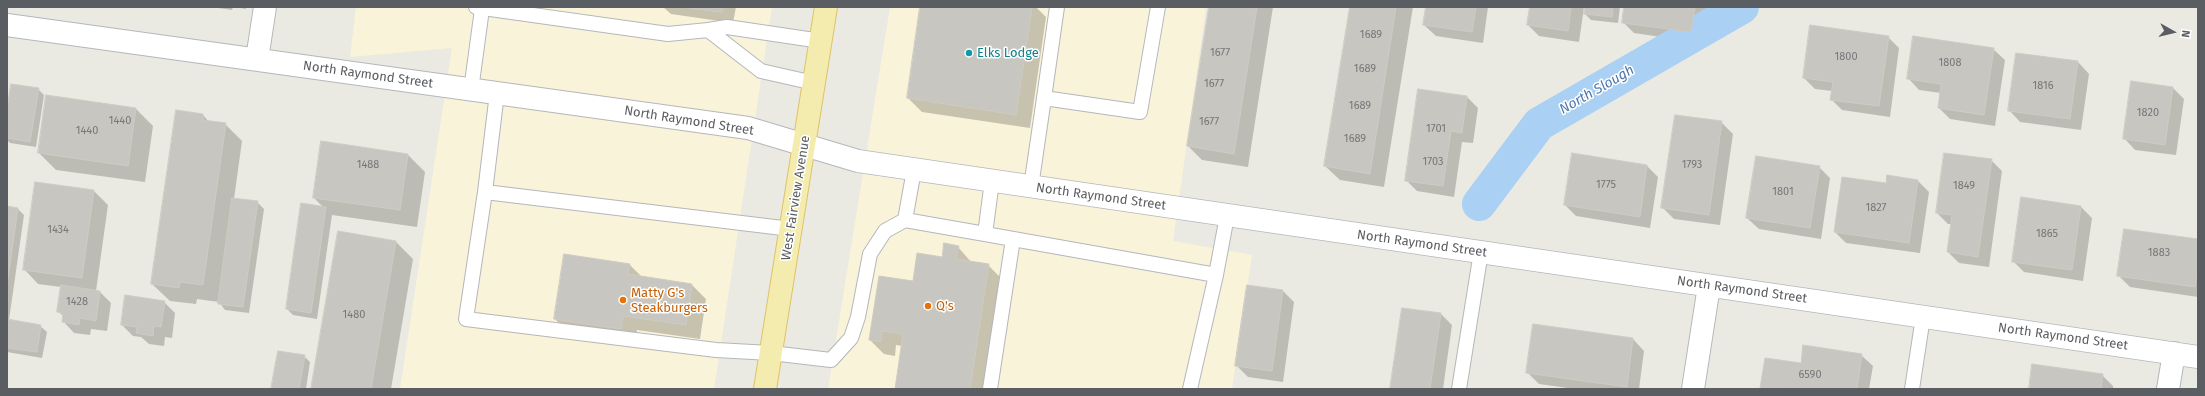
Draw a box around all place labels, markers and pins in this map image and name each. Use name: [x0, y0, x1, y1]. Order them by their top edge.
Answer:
place label: Elks Lodge: [977, 45, 1039, 61]
marker: Elks Lodge: [964, 48, 974, 58]
place label: Matty G's Steakburgers: [631, 285, 708, 316]
marker: Matty G's Steakburgers: [618, 295, 628, 305]
place label: Q's: [936, 298, 954, 314]
marker: Q's: [923, 301, 933, 311]

